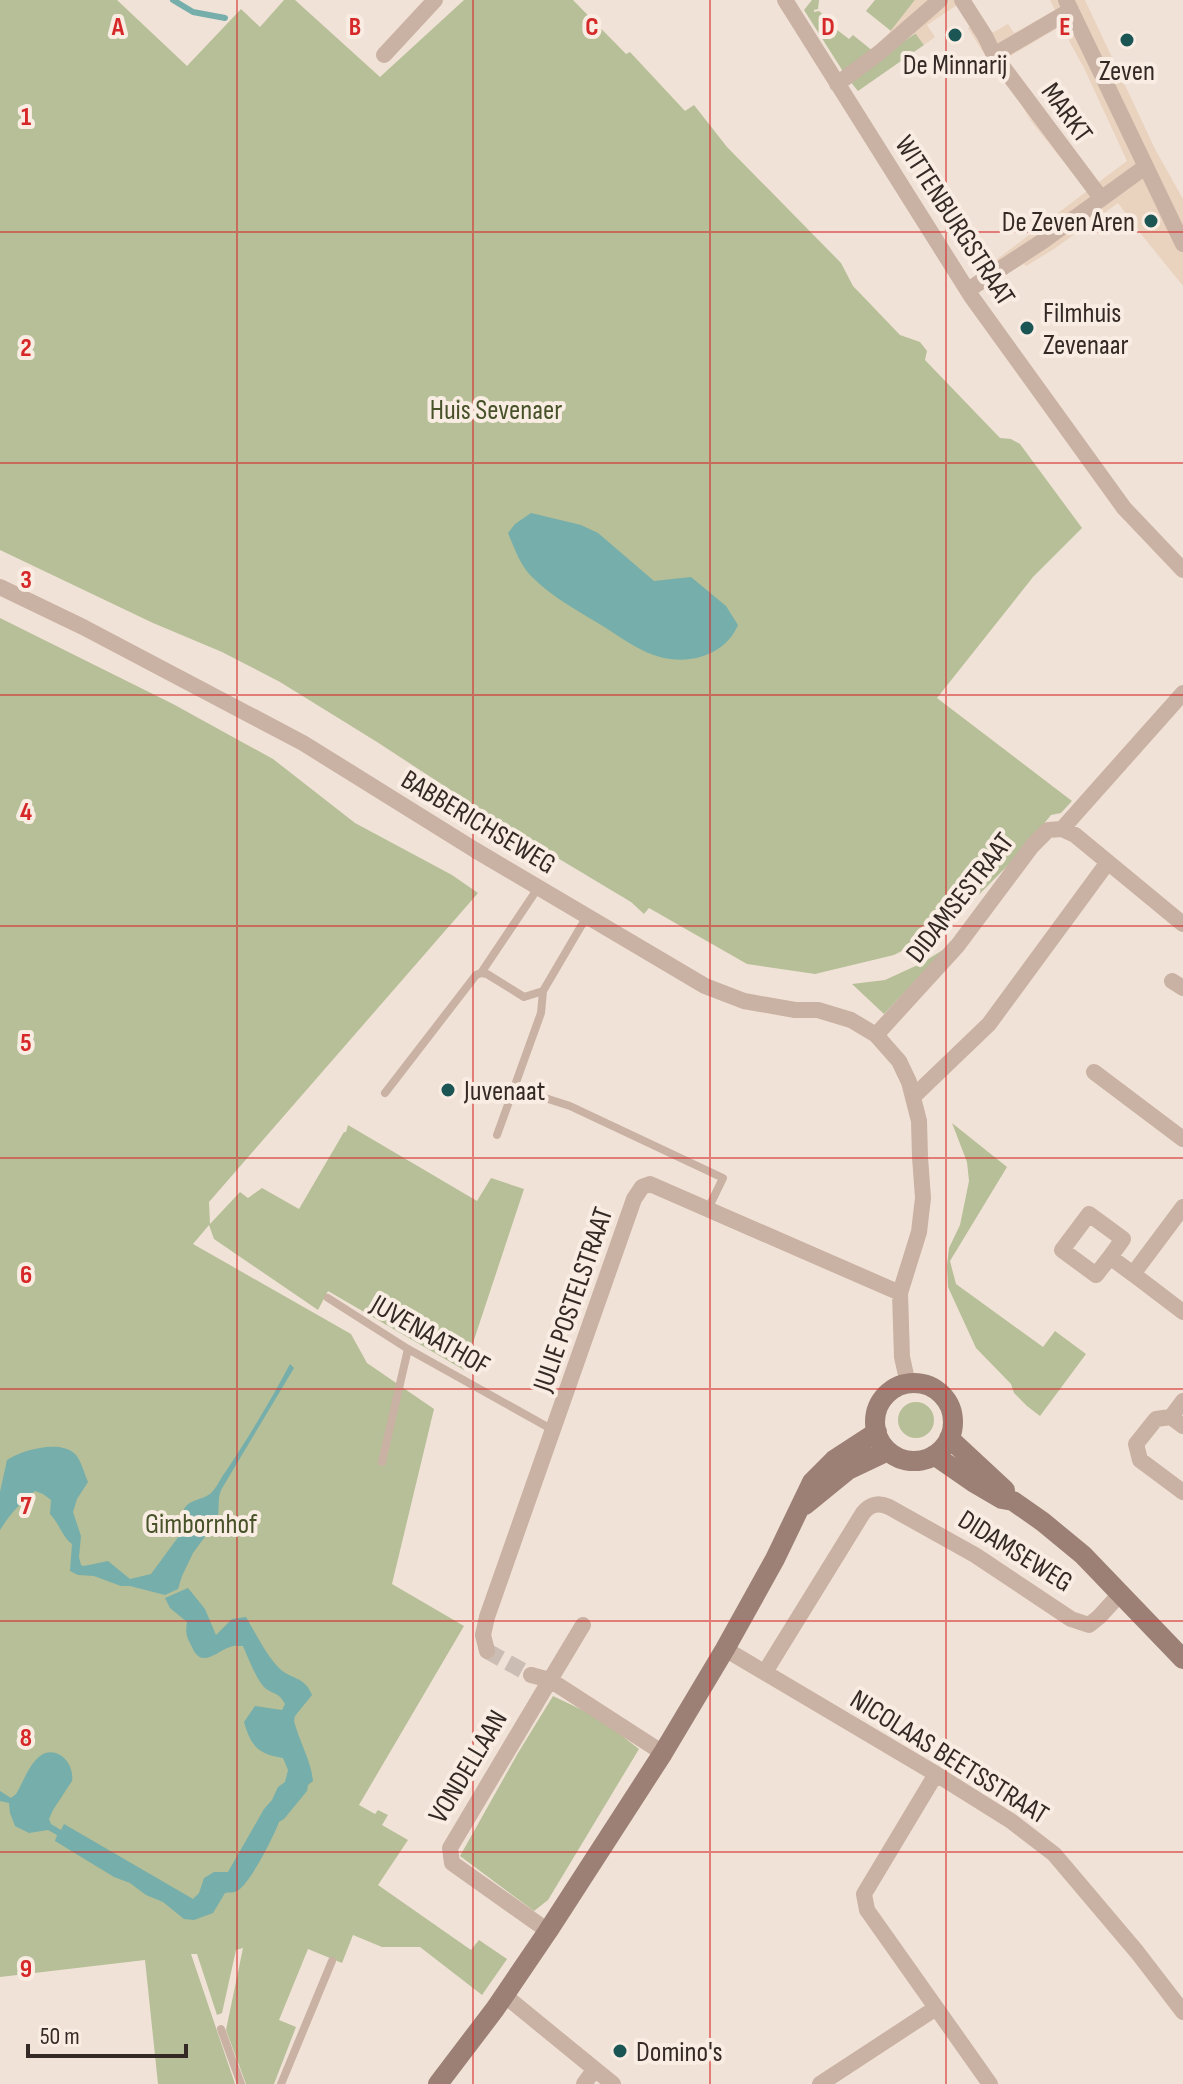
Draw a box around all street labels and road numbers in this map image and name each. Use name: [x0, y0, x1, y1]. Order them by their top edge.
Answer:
street label: MARKT: [1034, 77, 1099, 149]
street label: WITTENBURGSTRAAT: [888, 130, 1022, 312]
street label: BABBERICHSEWEG: [395, 763, 561, 881]
street label: DIDAMSESTRAAT: [899, 827, 1021, 969]
street label: JULIE POSTELSTRAAT: [526, 1203, 620, 1397]
street label: JUVENAATHOF: [364, 1288, 496, 1383]
street label: DIDAMSEWEG: [952, 1503, 1078, 1599]
street label: NICOLAAS BEETSSTRAAT: [844, 1683, 1054, 1832]
street label: VONDELLAAN: [422, 1705, 515, 1829]

